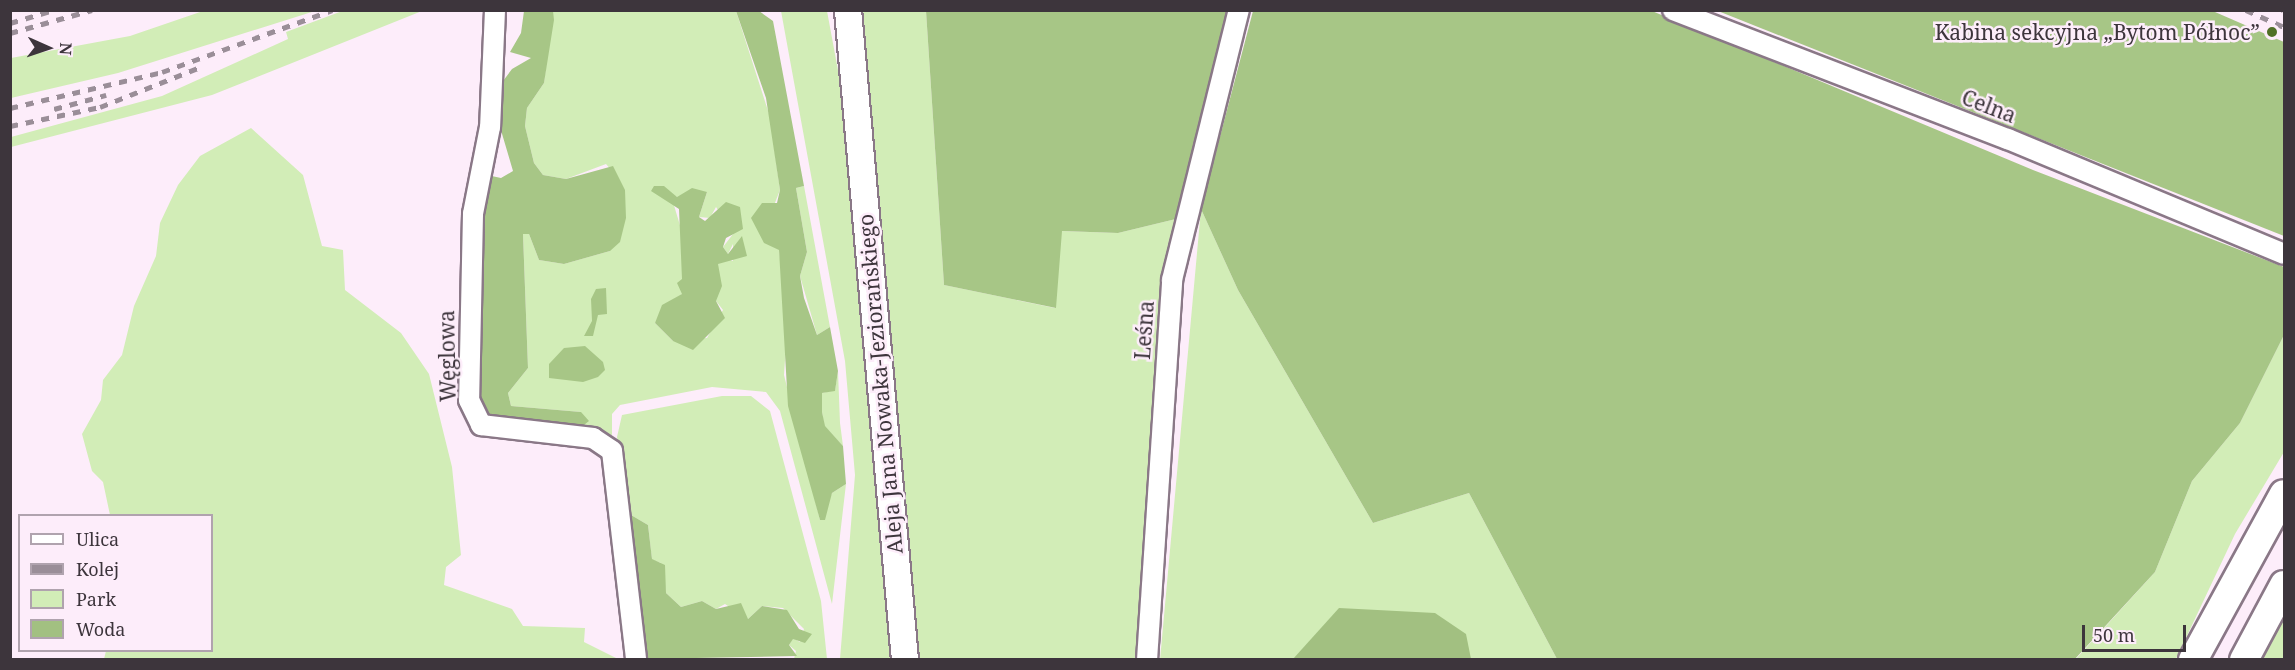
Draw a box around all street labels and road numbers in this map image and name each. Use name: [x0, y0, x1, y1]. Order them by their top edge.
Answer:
street label: Celna: [1958, 84, 2020, 128]
street label: Aleja Jana Nowaka-Jeziorańskiego: [853, 213, 907, 555]
street label: Leśna: [1129, 300, 1159, 360]
street label: Węglowa: [434, 310, 460, 402]

